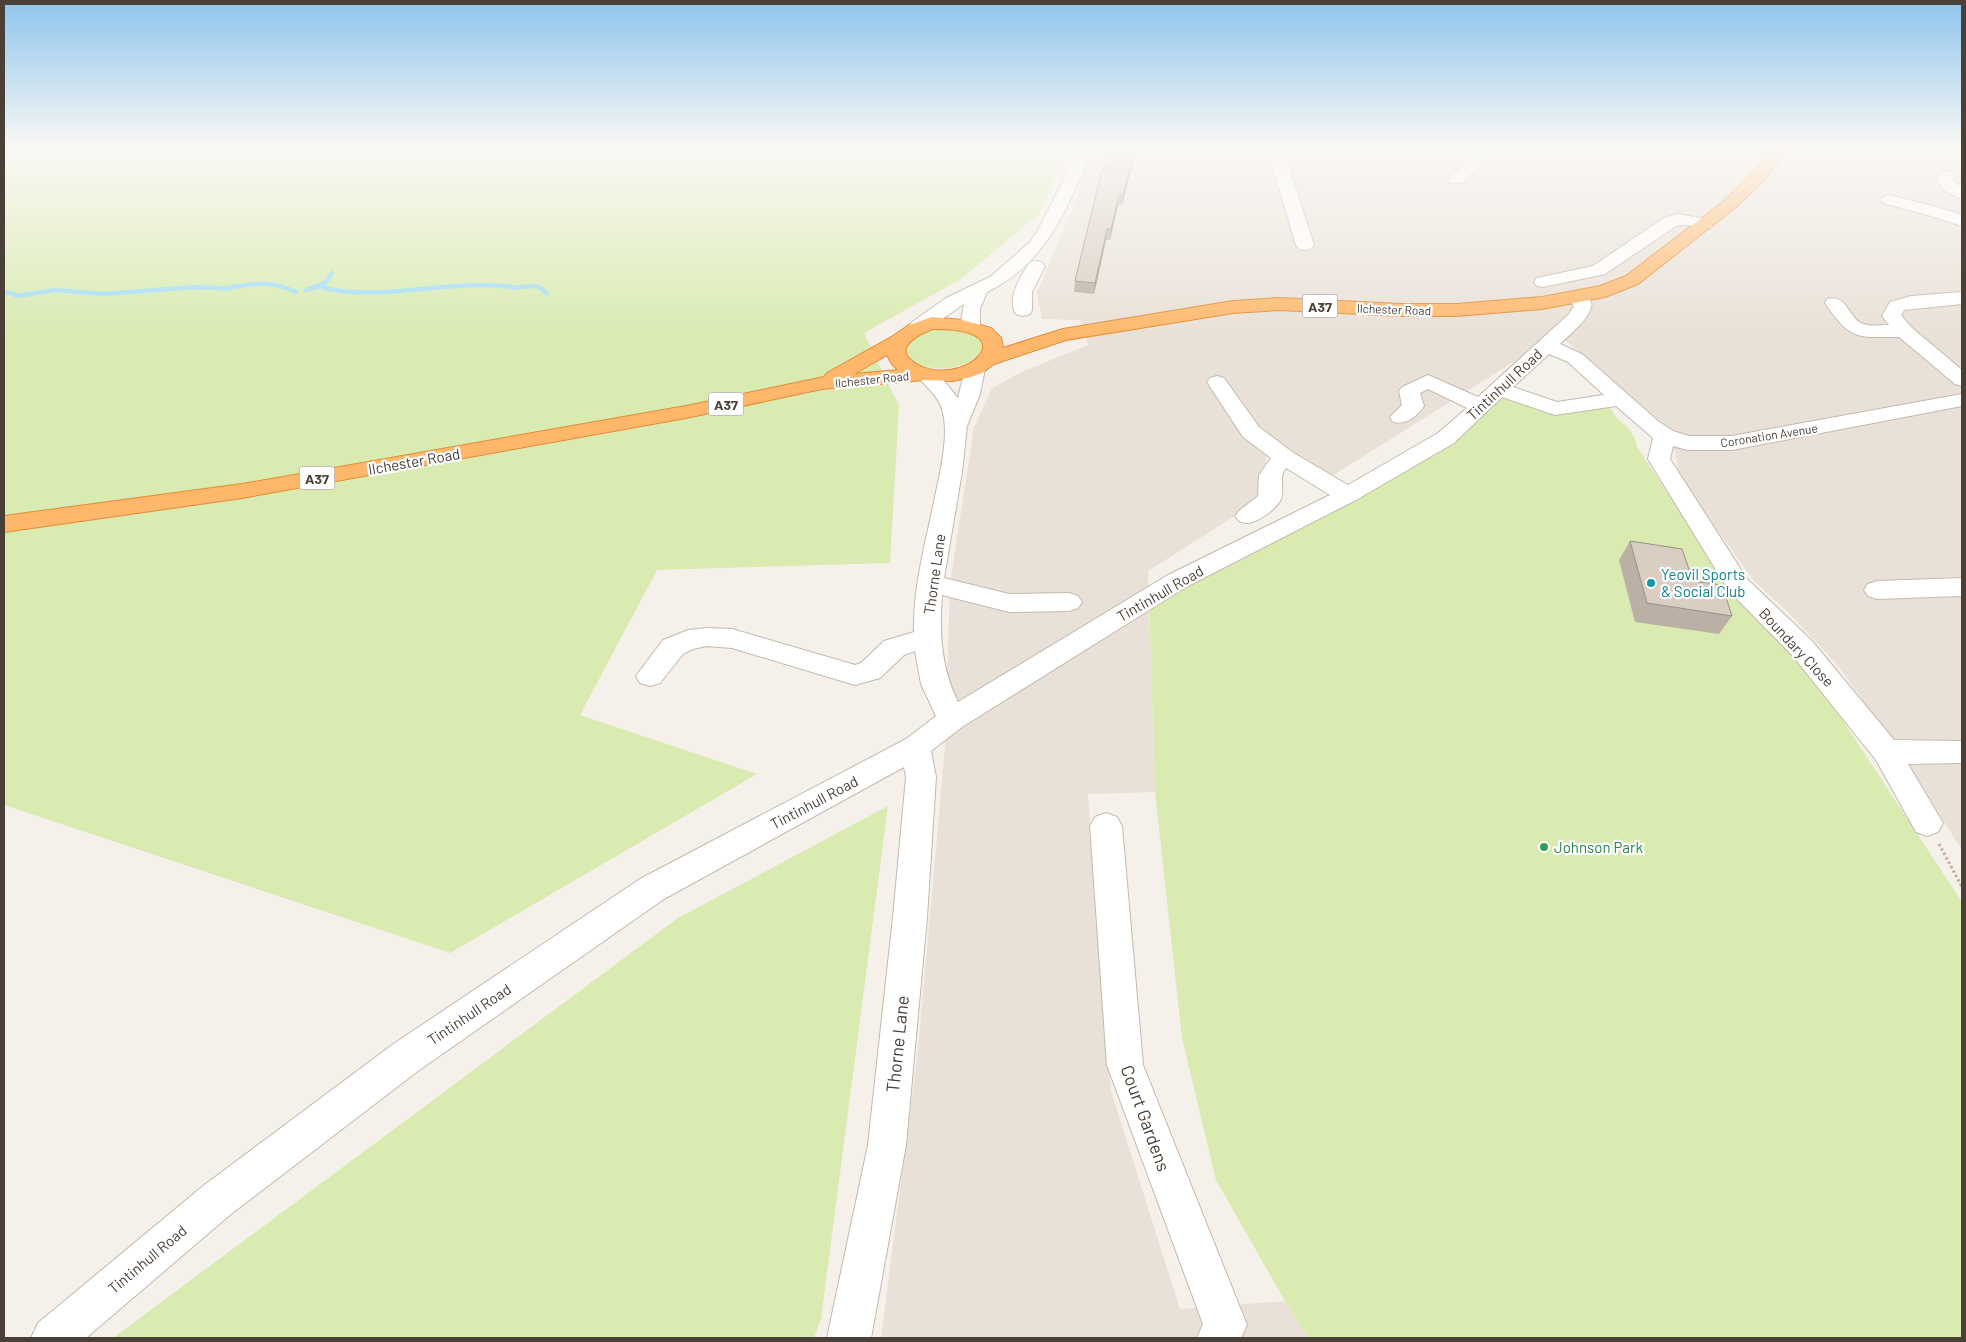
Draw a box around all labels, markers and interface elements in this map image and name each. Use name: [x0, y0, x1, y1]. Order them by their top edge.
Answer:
road number: A37: [1302, 294, 1338, 318]
street label: Ilchester Road: [1357, 301, 1431, 317]
street label: Tintinhull Road: [1462, 344, 1546, 424]
street label: Ilchester Road: [834, 368, 910, 390]
road number: A37: [708, 392, 744, 416]
street label: Coronation Avenue: [1719, 420, 1819, 450]
street label: Ilchester Road: [367, 444, 461, 478]
road number: A37: [300, 466, 334, 489]
street label: Thorne Lane: [919, 532, 949, 616]
street label: Tintinhull Road: [1114, 561, 1206, 625]
place label: Yeovil Sports & Social Club: [1661, 565, 1745, 600]
marker: Yeovil Sports & Social Club: [1645, 577, 1657, 589]
street label: Boundary Close: [1756, 604, 1838, 690]
street label: Tintinhull Road: [767, 771, 861, 833]
place label: Johnson Park: [1554, 838, 1643, 856]
marker: Johnson Park: [1538, 841, 1550, 853]
street label: Tintinhull Road: [424, 979, 514, 1049]
street label: Thorne Lane: [881, 994, 913, 1094]
street label: Court Gardens: [1117, 1062, 1175, 1174]
street label: Tintinhull Road: [104, 1221, 190, 1297]

